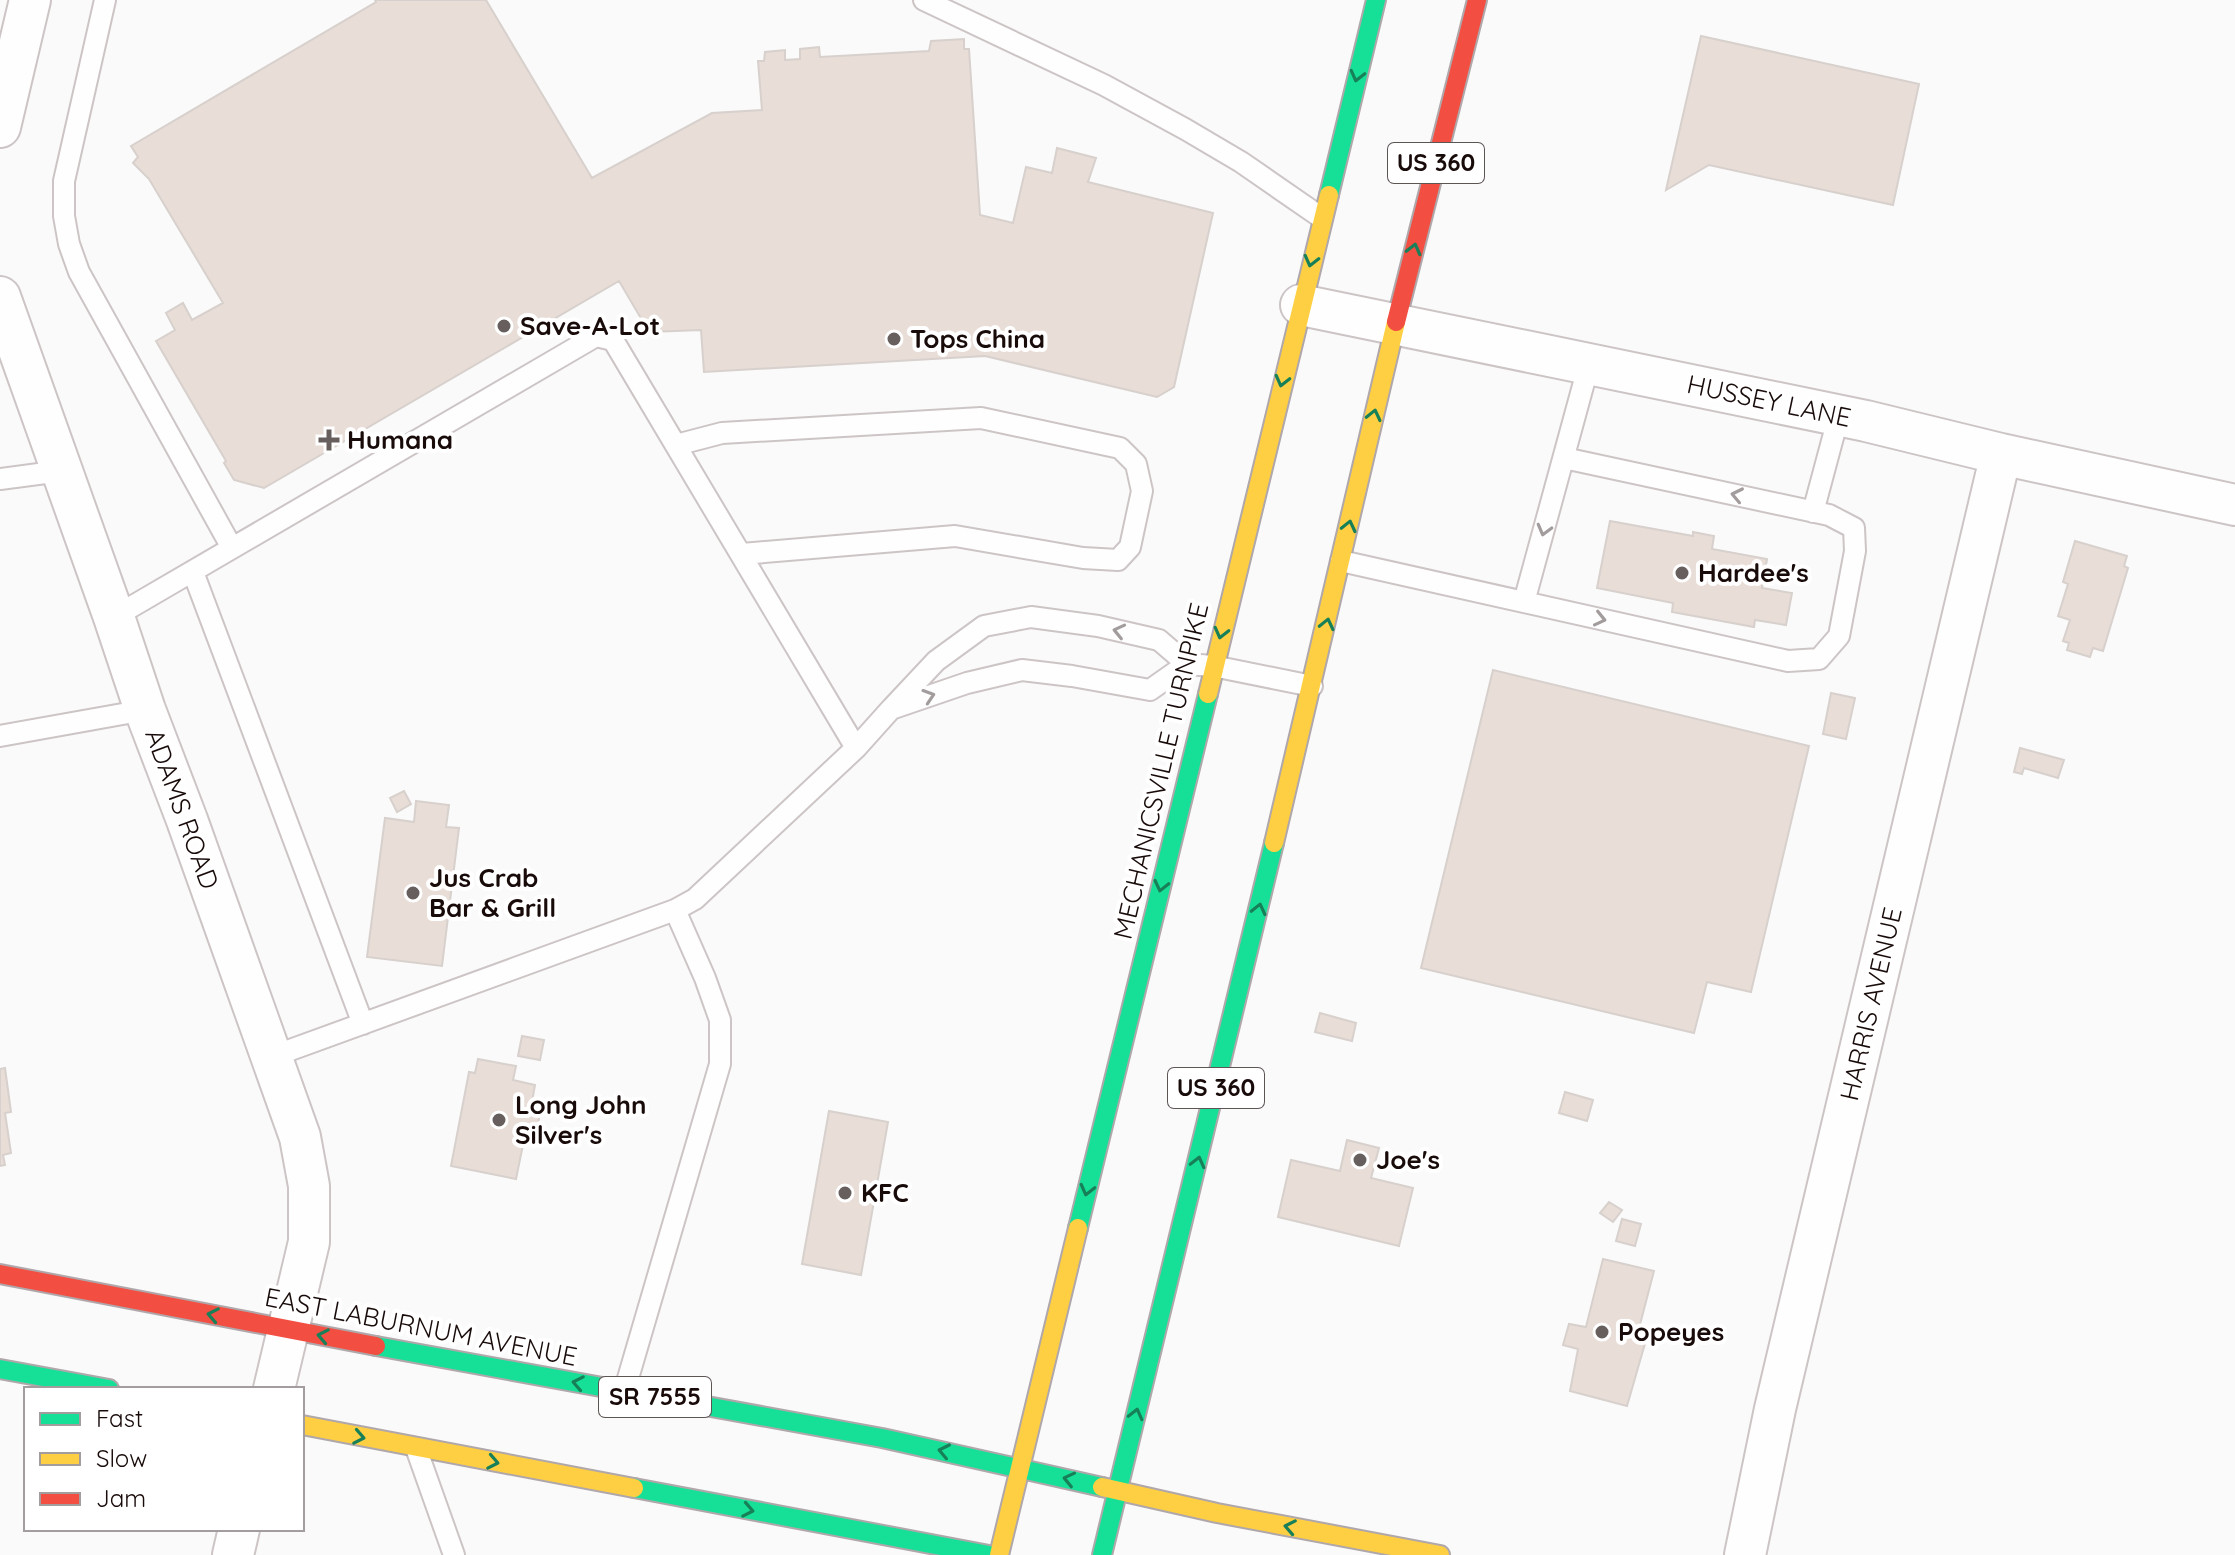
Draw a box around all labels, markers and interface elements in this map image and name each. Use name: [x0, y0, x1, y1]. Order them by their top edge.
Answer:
one-way arrow: [1349, 68, 1366, 82]
road number: US 360: [1388, 143, 1484, 183]
one-way arrow: [1405, 243, 1422, 257]
one-way arrow: [1304, 254, 1321, 268]
place label: Save-A-Lot: [520, 309, 660, 342]
marker: Save-A-Lot: [495, 317, 513, 335]
place label: Tops China: [910, 322, 1045, 355]
marker: Tops China: [885, 330, 903, 348]
street label: HUSSEY LANE: [1684, 367, 1854, 434]
one-way arrow: [1275, 373, 1292, 387]
one-way arrow: [1365, 409, 1382, 423]
place label: Humana: [347, 423, 453, 456]
marker: Humana: [318, 429, 340, 451]
one-way arrow: [1731, 487, 1744, 504]
one-way arrow: [1340, 520, 1357, 533]
one-way arrow: [1537, 523, 1553, 537]
place label: Hardee's: [1698, 556, 1809, 589]
marker: Hardee's: [1673, 564, 1691, 582]
street label: MECHANICSVILLE TURNPIKE: [1106, 600, 1215, 942]
one-way arrow: [1593, 610, 1607, 627]
one-way arrow: [1317, 617, 1334, 631]
one-way arrow: [1113, 623, 1126, 640]
one-way arrow: [1213, 626, 1230, 640]
one-way arrow: [921, 690, 935, 706]
street label: ADAMS ROAD: [138, 724, 227, 893]
place label: Jus Crab Bar & Grill: [429, 861, 556, 924]
one-way arrow: [1153, 879, 1170, 893]
marker: Jus Crab Bar & Grill: [404, 884, 422, 902]
one-way arrow: [1249, 902, 1266, 916]
street label: HARRIS AVENUE: [1832, 904, 1909, 1104]
road number: US 360: [1168, 1068, 1264, 1108]
place label: Long John Silver's: [515, 1088, 647, 1151]
marker: Long John Silver's: [490, 1111, 508, 1129]
place label: Joe's: [1376, 1143, 1440, 1176]
marker: Joe's: [1351, 1151, 1369, 1169]
one-way arrow: [1189, 1155, 1206, 1169]
place label: KFC: [861, 1176, 909, 1209]
one-way arrow: [1079, 1182, 1096, 1196]
marker: KFC: [836, 1184, 854, 1202]
street label: EAST LABURNUM AVENUE: [262, 1280, 580, 1373]
one-way arrow: [206, 1307, 220, 1324]
place label: Popeyes: [1618, 1315, 1724, 1348]
marker: Popeyes: [1593, 1323, 1611, 1341]
one-way arrow: [316, 1328, 330, 1345]
one-way arrow: [572, 1376, 585, 1393]
road number: SR 7555: [599, 1377, 711, 1417]
legend: [24, 1387, 304, 1531]
text: Fast: [96, 1403, 143, 1433]
one-way arrow: [1127, 1408, 1144, 1422]
one-way arrow: [352, 1427, 366, 1444]
text: Slow: [96, 1443, 147, 1473]
one-way arrow: [937, 1444, 951, 1461]
one-way arrow: [486, 1453, 499, 1470]
one-way arrow: [1063, 1471, 1076, 1488]
text: Jam: [96, 1483, 146, 1513]
one-way arrow: [741, 1500, 755, 1517]
one-way arrow: [1284, 1519, 1297, 1536]

